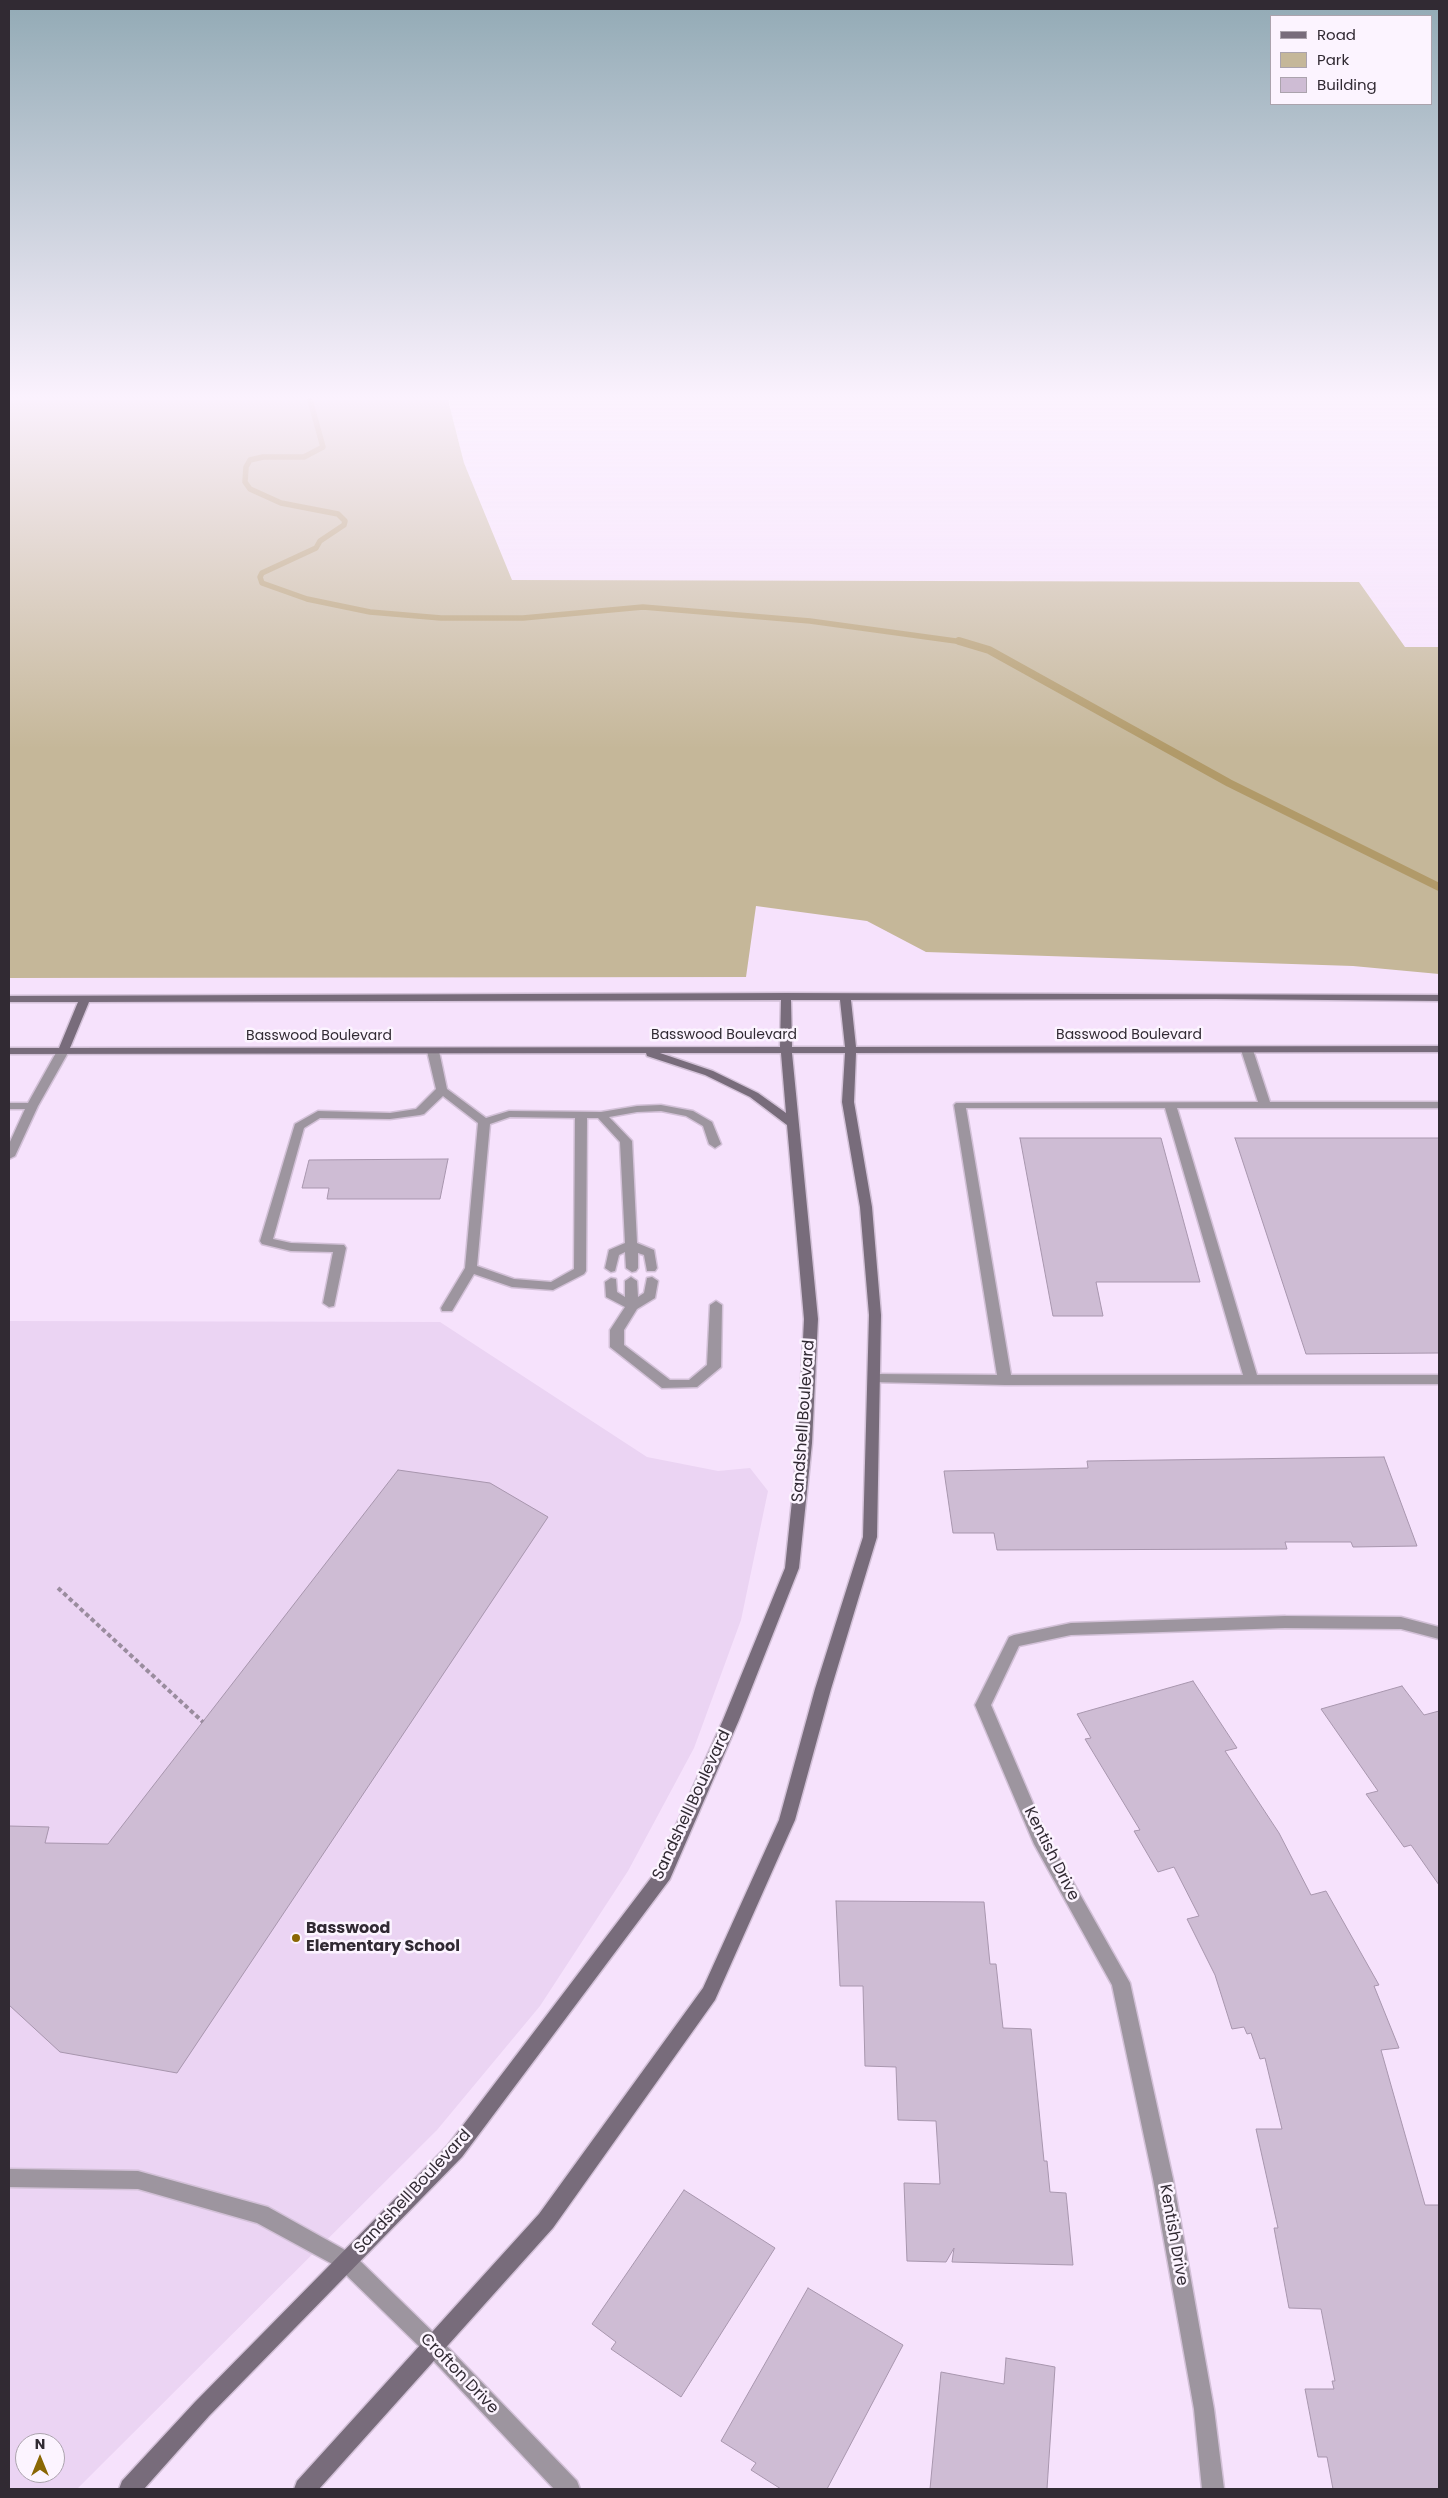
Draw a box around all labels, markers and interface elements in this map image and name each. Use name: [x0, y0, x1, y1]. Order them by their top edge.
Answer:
legend: [1270, 15, 1433, 105]
text: Road: [1317, 24, 1356, 45]
text: Park: [1317, 49, 1349, 70]
text: Building: [1317, 74, 1377, 95]
street label: Basswood Boulevard: [651, 1027, 797, 1043]
street label: Basswood Boulevard: [1056, 1027, 1202, 1043]
street label: Basswood Boulevard: [246, 1028, 392, 1044]
street label: Sandshell Boulevard: [789, 1339, 819, 1503]
street label: Sandshell Boulevard: [649, 1727, 735, 1883]
street label: Kentish Drive: [1019, 1804, 1083, 1904]
place label: Basswood Elementary School: [306, 1919, 460, 1957]
marker: Basswood Elementary School: [290, 1932, 302, 1944]
street label: Sandshell Boulevard: [351, 2126, 475, 2258]
street label: Kentish Drive: [1155, 2183, 1191, 2287]
street label: Crofton Drive: [416, 2330, 502, 2418]
north arrow: [15, 2433, 65, 2483]
text: N: [35, 2434, 45, 2454]

